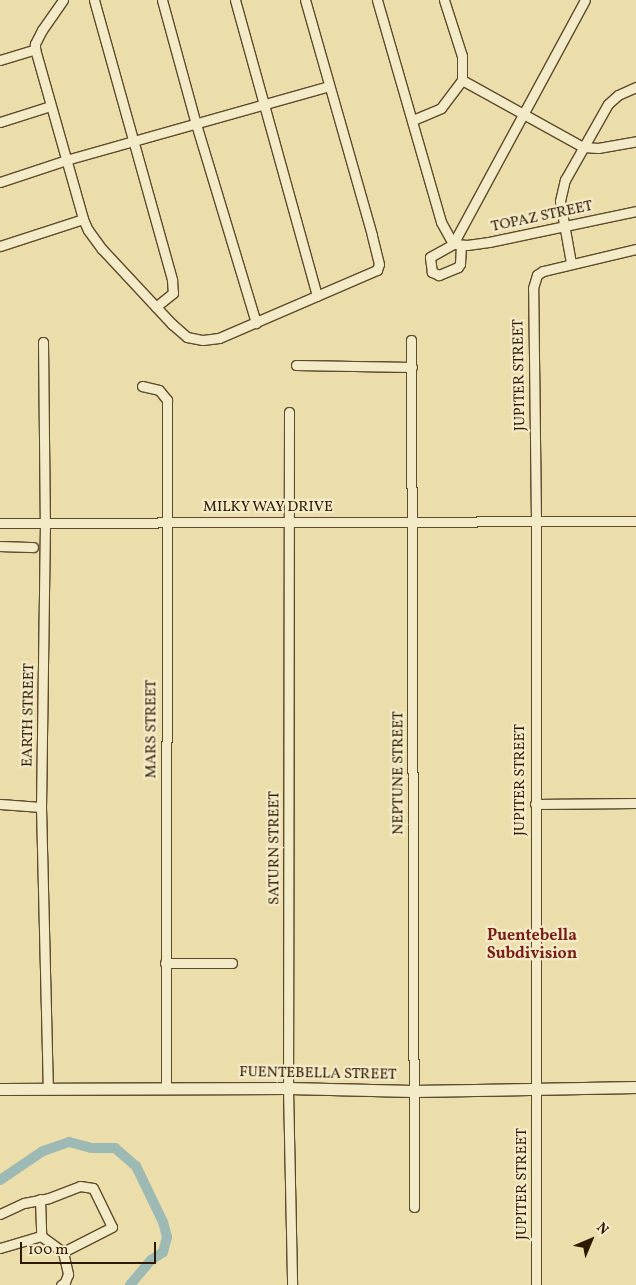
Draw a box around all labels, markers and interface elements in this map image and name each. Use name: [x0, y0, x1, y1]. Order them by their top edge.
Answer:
street label: TOPAZ STREET: [490, 197, 594, 237]
street label: JUPITER STREET: [510, 319, 530, 431]
street label: MILKY WAY DRIVE: [202, 499, 334, 517]
street label: EARTH STREET: [19, 663, 39, 767]
street label: MARS STREET: [143, 680, 161, 778]
street label: NEPTUNE STREET: [390, 711, 408, 835]
street label: JUPITER STREET: [512, 724, 530, 836]
street label: SATURN STREET: [266, 791, 284, 905]
district label: Puentebella Subdivision: [487, 926, 577, 964]
street label: FUENTEBELLA STREET: [239, 1064, 397, 1084]
street label: JUPITER STREET: [514, 1128, 532, 1240]
north arrow: [566, 1215, 616, 1265]
text: N: [592, 1219, 612, 1239]
scale bar: [22, 1232, 159, 1264]
text: 100 m: [28, 1240, 68, 1261]

